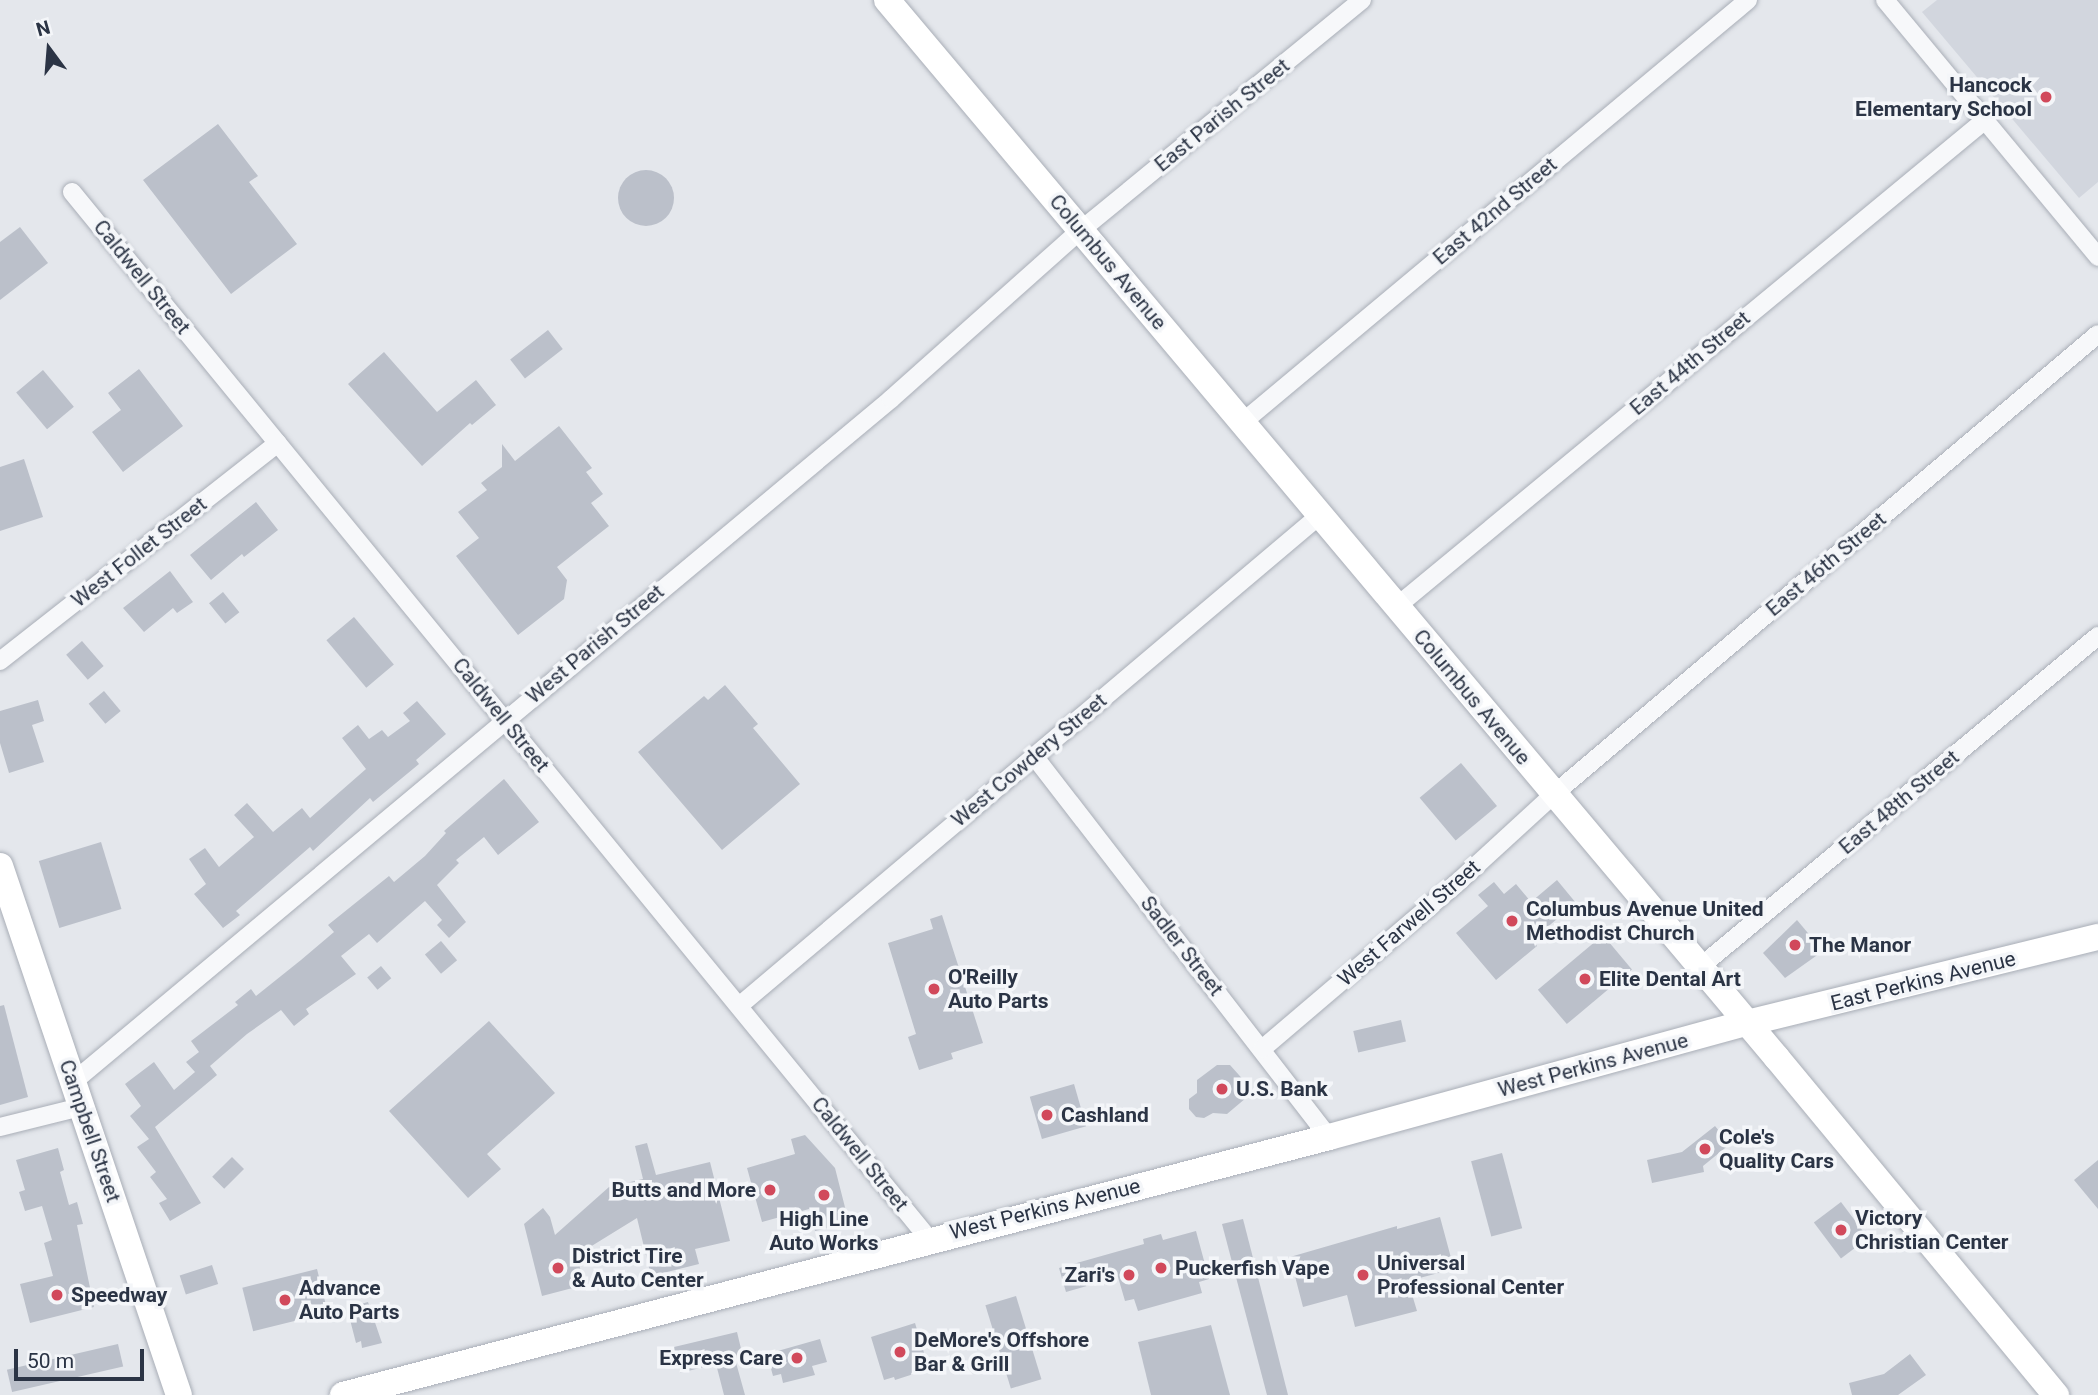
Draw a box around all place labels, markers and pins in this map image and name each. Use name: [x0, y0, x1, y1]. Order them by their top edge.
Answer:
place label: Hancock Elementary School: [1855, 72, 2032, 122]
marker: Hancock Elementary School: [2038, 89, 2054, 105]
place label: Columbus Avenue United Methodist Church: [1526, 896, 1764, 946]
marker: Columbus Avenue United Methodist Church: [1504, 913, 1520, 929]
place label: The Manor: [1809, 932, 1911, 958]
marker: The Manor: [1787, 937, 1803, 953]
place label: O'Reilly Auto Parts: [948, 964, 1048, 1014]
place label: Elite Dental Art: [1599, 966, 1741, 992]
marker: Elite Dental Art: [1577, 971, 1593, 987]
marker: O'Reilly Auto Parts: [926, 981, 942, 997]
place label: U.S. Bank: [1236, 1076, 1328, 1102]
marker: U.S. Bank: [1214, 1081, 1230, 1097]
place label: Cashland: [1061, 1102, 1149, 1128]
marker: Cashland: [1039, 1107, 1055, 1123]
place label: Cole's Quality Cars: [1719, 1124, 1834, 1174]
marker: Cole's Quality Cars: [1697, 1141, 1713, 1157]
place label: Butts and More: [611, 1177, 756, 1203]
marker: Butts and More: [762, 1182, 778, 1198]
marker: High Line Auto Works: [816, 1187, 832, 1203]
place label: Victory Christian Center: [1855, 1205, 2008, 1255]
place label: High Line Auto Works: [769, 1206, 879, 1256]
marker: Victory Christian Center: [1833, 1222, 1849, 1238]
place label: District Tire & Auto Center: [572, 1243, 704, 1293]
place label: Universal Professional Center: [1377, 1250, 1564, 1300]
place label: Puckerfish Vape: [1175, 1255, 1329, 1281]
marker: District Tire & Auto Center: [550, 1260, 566, 1276]
marker: Puckerfish Vape: [1153, 1260, 1169, 1276]
place label: Zari's: [1065, 1262, 1115, 1288]
marker: Zari's: [1121, 1267, 1137, 1283]
marker: Universal Professional Center: [1355, 1267, 1371, 1283]
place label: Advance Auto Parts: [299, 1275, 399, 1325]
place label: Speedway: [71, 1282, 167, 1308]
marker: Speedway: [49, 1287, 65, 1303]
marker: Advance Auto Parts: [277, 1292, 293, 1308]
place label: DeMore's Offshore Bar & Grill: [914, 1327, 1089, 1377]
marker: DeMore's Offshore Bar & Grill: [892, 1344, 908, 1360]
place label: Express Care: [659, 1345, 783, 1371]
marker: Express Care: [789, 1350, 805, 1366]

